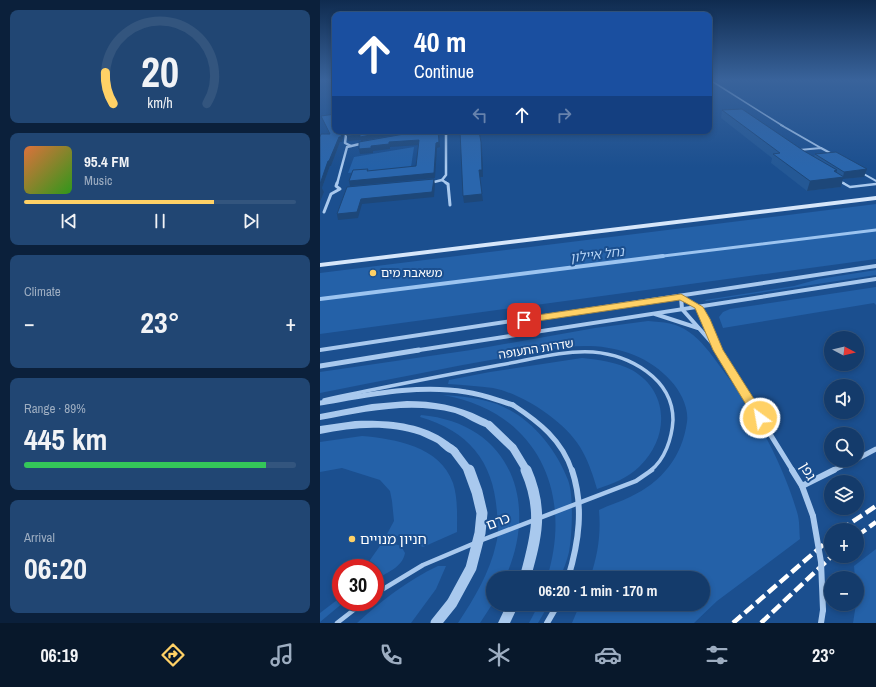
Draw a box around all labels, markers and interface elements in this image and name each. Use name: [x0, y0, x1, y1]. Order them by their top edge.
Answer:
text: 40 m: [414, 23, 466, 61]
icon: ahead: [348, 28, 400, 80]
text: 20: [141, 44, 179, 100]
text: Continue: [414, 59, 474, 84]
text: km/h: [147, 93, 173, 112]
icon: left: [469, 104, 491, 126]
icon: ahead: [511, 104, 533, 126]
icon: right: [553, 104, 575, 126]
text: 95.4 FM: [84, 151, 129, 172]
text: Music: [84, 172, 112, 189]
icon: previous: [58, 210, 80, 232]
icon: pause: [149, 210, 171, 232]
icon: next: [240, 210, 262, 232]
water label: נחל איילון: [569, 243, 626, 266]
place label: משאבת מים: [381, 265, 442, 281]
marker: משאבת מים: [368, 268, 378, 278]
text: Climate: [24, 283, 61, 300]
text: 23°: [140, 302, 180, 342]
pin: [507, 303, 541, 337]
text: −: [24, 308, 35, 338]
text: +: [285, 308, 296, 338]
icon: arrive: [513, 309, 535, 331]
north arrow: [824, 331, 864, 371]
map controls: [824, 331, 864, 611]
street label: שדרות התעופה: [497, 335, 575, 363]
button: sound: [824, 379, 864, 419]
position arrow: [739, 397, 781, 439]
text: Range · 89%: [24, 400, 86, 417]
text: 445 km: [24, 419, 107, 459]
button: search: [824, 427, 864, 467]
street label: גפן: [796, 459, 820, 483]
button: layers: [824, 475, 864, 515]
street label: כרם: [484, 508, 512, 534]
button: +: [824, 523, 864, 563]
text: Arrival: [24, 529, 55, 546]
place label: חניון מנויים: [360, 530, 427, 548]
marker: חניון מנויים: [347, 534, 357, 544]
text: 06:20: [24, 548, 87, 588]
speed limit sign: 30: [332, 559, 384, 611]
button: −: [824, 571, 864, 611]
text: 06:20 · 1 min · 170 m: [539, 580, 657, 601]
icon: directions: [159, 641, 187, 669]
icon: music: [268, 641, 296, 669]
icon: phone: [377, 641, 405, 669]
icon: climate: [485, 641, 513, 669]
icon: car: [594, 641, 622, 669]
icon: filters: [703, 641, 731, 669]
text: 06:19: [40, 643, 78, 668]
text: 23°: [812, 643, 836, 668]

